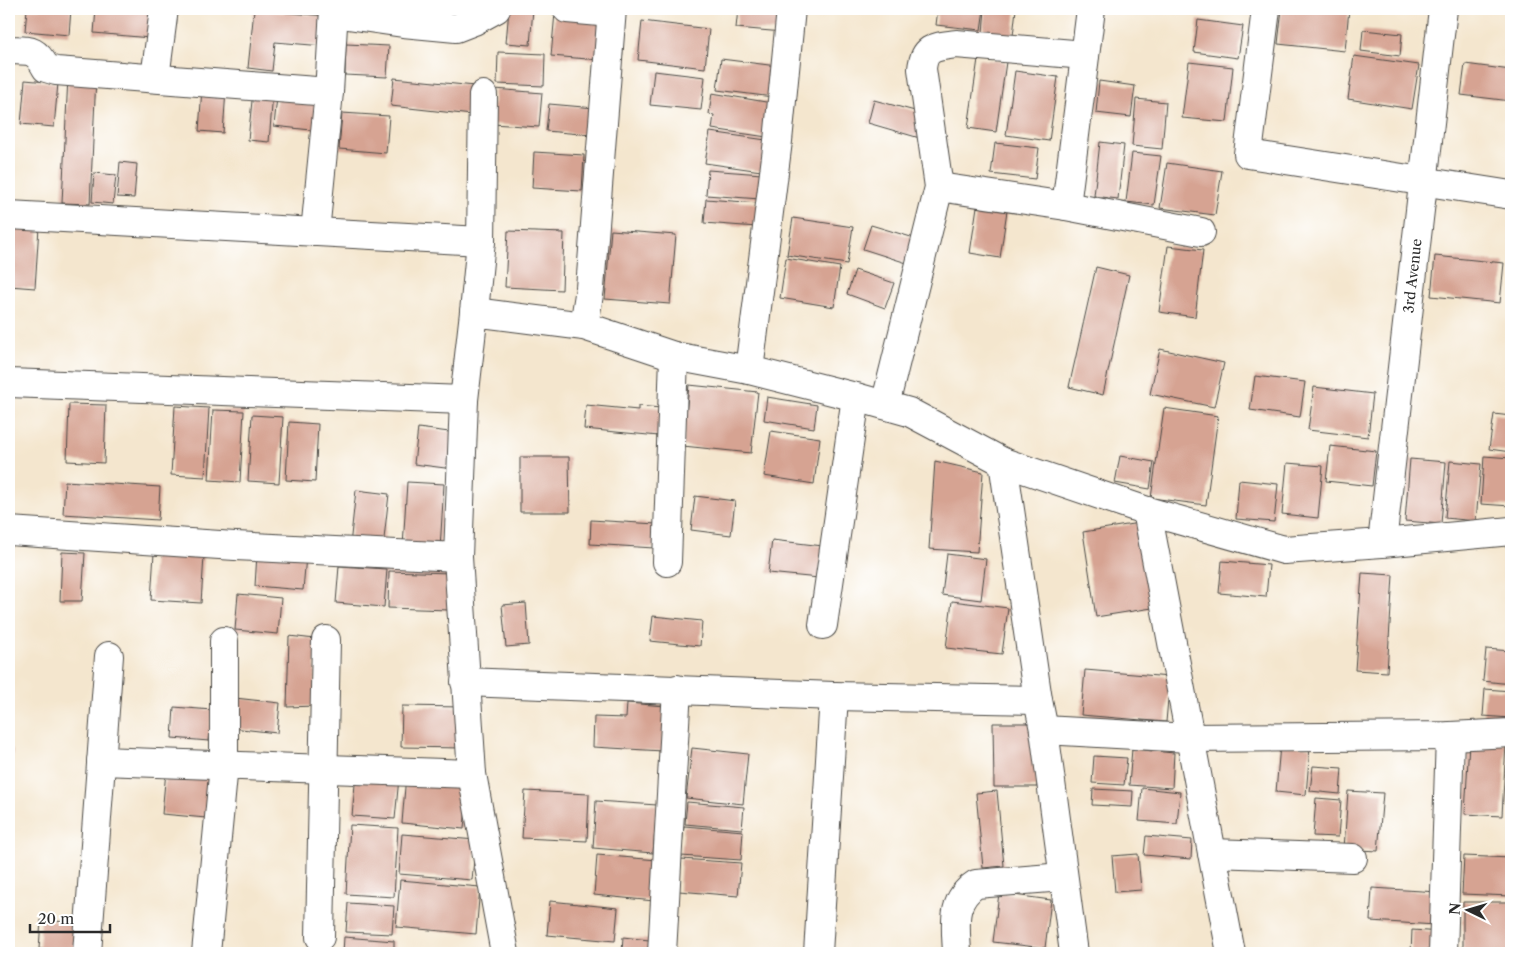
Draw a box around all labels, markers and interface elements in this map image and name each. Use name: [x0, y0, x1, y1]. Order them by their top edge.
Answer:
street label: 3rd Avenue: [1399, 237, 1426, 314]
north arrow: [1442, 884, 1492, 934]
scale bar: [30, 902, 110, 934]
text: N: [1446, 902, 1465, 916]
text: 20 m: [38, 909, 74, 928]

